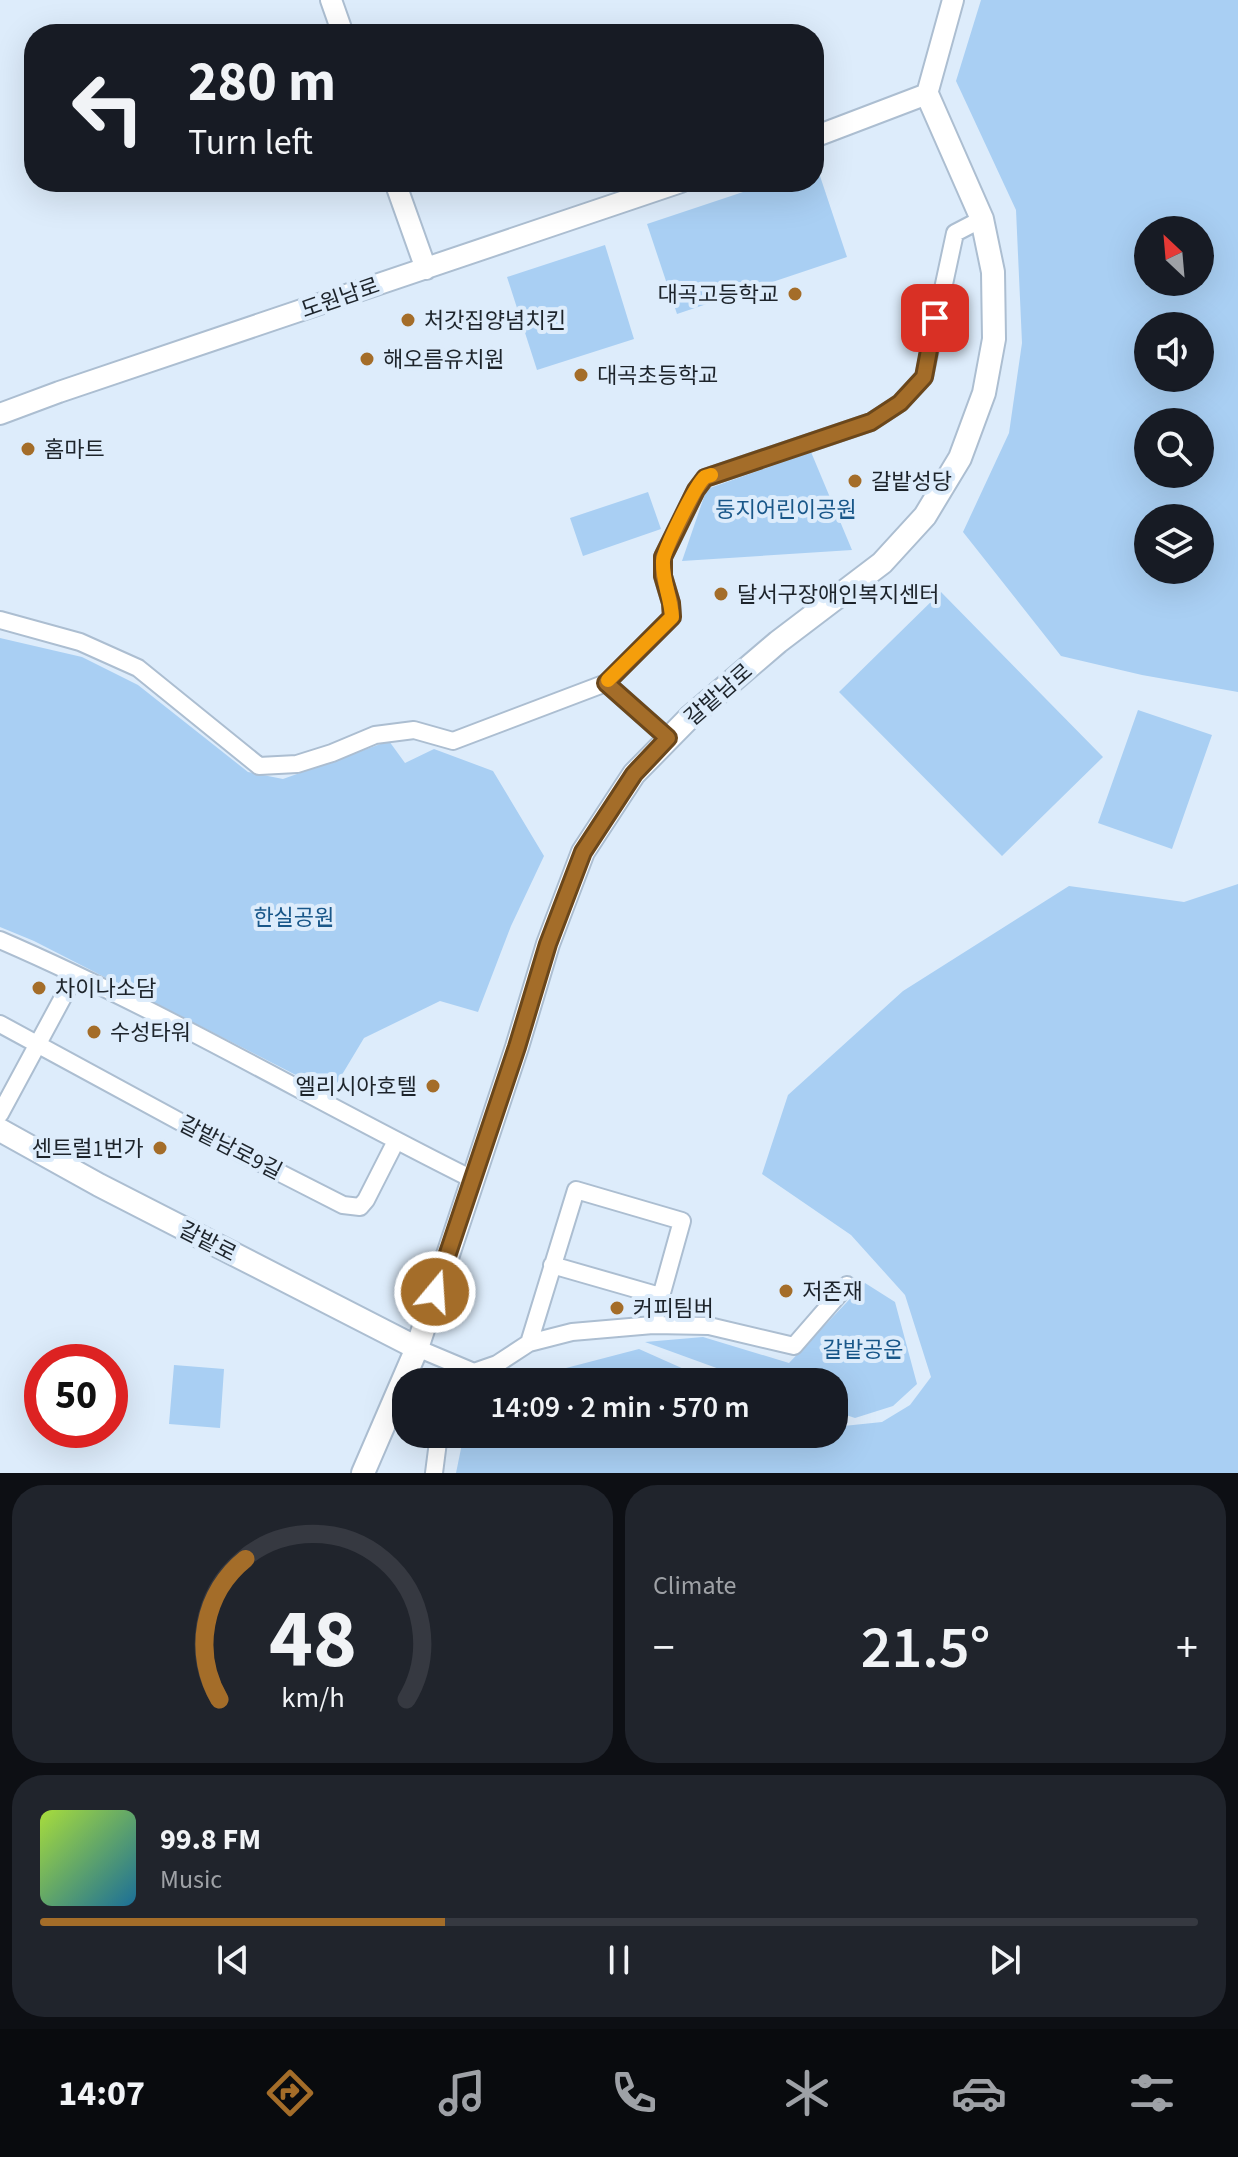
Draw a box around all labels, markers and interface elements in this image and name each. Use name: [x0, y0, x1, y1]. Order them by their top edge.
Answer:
text: 280 m: [188, 43, 336, 122]
icon: left: [56, 56, 160, 160]
text: Turn left: [188, 117, 313, 168]
north arrow: [1134, 216, 1214, 296]
map controls: [1134, 216, 1214, 584]
street label: 도원남로: [297, 270, 384, 326]
place label: 대곡고등학교: [658, 279, 779, 311]
pin: [901, 284, 969, 352]
marker: 대곡고등학교: [786, 285, 804, 303]
icon: arrive: [913, 296, 957, 340]
place label: 처갓집양념치킨: [424, 305, 566, 337]
marker: 처갓집양념치킨: [399, 311, 417, 329]
button: sound: [1134, 312, 1214, 392]
place label: 해오름유치원: [383, 344, 504, 376]
marker: 해오름유치원: [358, 350, 376, 368]
place label: 대곡초등학교: [597, 360, 718, 392]
marker: 대곡초등학교: [572, 366, 590, 384]
button: search: [1134, 408, 1214, 488]
place label: 홈마트: [44, 434, 105, 466]
marker: 홈마트: [19, 440, 37, 458]
place label: 갈밭성당: [871, 466, 952, 498]
marker: 갈밭성당: [846, 472, 864, 490]
park label: 둥지어린이공원: [715, 494, 857, 526]
button: layers: [1134, 504, 1214, 584]
place label: 달서구장애인복지센터: [737, 579, 939, 611]
marker: 달서구장애인복지센터: [712, 585, 730, 603]
street label: 갈밭남로: [678, 656, 760, 733]
park label: 한실공원: [254, 902, 334, 934]
place label: 차이나소담: [55, 973, 156, 1005]
marker: 차이나소담: [30, 979, 48, 997]
place label: 수성타워: [110, 1017, 191, 1049]
marker: 수성타워: [85, 1023, 103, 1041]
place label: 엘리시아호텔: [296, 1071, 417, 1103]
marker: 엘리시아호텔: [424, 1077, 442, 1095]
street label: 갈밭남로9길: [173, 1108, 288, 1188]
place label: 센트럴1번가: [32, 1133, 144, 1165]
marker: 센트럴1번가: [151, 1139, 169, 1157]
street label: 갈밭로: [173, 1214, 242, 1270]
position arrow: [393, 1250, 477, 1334]
place label: 저존재: [802, 1276, 863, 1308]
marker: 저존재: [777, 1282, 795, 1300]
place label: 커피팀버: [633, 1293, 714, 1325]
marker: 커피팀버: [608, 1299, 626, 1317]
park label: 갈밭공운: [823, 1334, 903, 1366]
speed limit sign: 50: [24, 1344, 128, 1448]
text: 14:09 · 2 min · 570 m: [490, 1386, 750, 1429]
text: Climate: [653, 1567, 737, 1604]
text: 48: [269, 1581, 356, 1699]
text: 21.5°: [861, 1606, 990, 1691]
text: −: [653, 1617, 675, 1680]
text: +: [1176, 1617, 1198, 1680]
text: km/h: [281, 1678, 344, 1718]
text: 99.8 FM: [160, 1818, 261, 1861]
text: Music: [160, 1861, 222, 1898]
icon: previous: [211, 1938, 255, 1982]
icon: pause: [597, 1938, 641, 1982]
icon: next: [983, 1938, 1027, 1982]
icon: directions: [262, 2065, 318, 2121]
icon: music: [434, 2065, 490, 2121]
icon: phone: [606, 2065, 662, 2121]
icon: climate: [779, 2065, 835, 2121]
icon: car: [951, 2065, 1007, 2121]
icon: filters: [1124, 2065, 1180, 2121]
text: 14:07: [58, 2068, 145, 2119]

